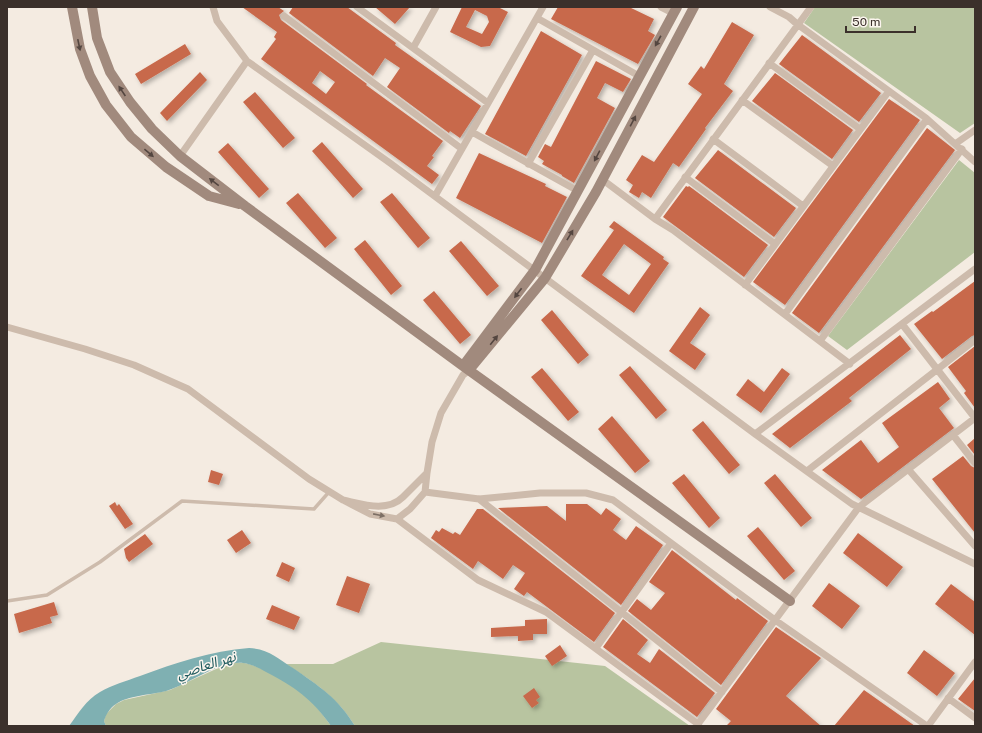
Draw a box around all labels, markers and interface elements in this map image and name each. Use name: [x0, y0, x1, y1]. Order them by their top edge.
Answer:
scale bar: [846, 8, 915, 34]
text: 50 m: [852, 15, 880, 29]
one-way arrow: [655, 35, 661, 47]
one-way arrow: [77, 39, 83, 52]
one-way arrow: [119, 85, 126, 96]
one-way arrow: [630, 116, 636, 127]
one-way arrow: [143, 148, 154, 157]
one-way arrow: [594, 150, 600, 162]
one-way arrow: [208, 178, 219, 186]
one-way arrow: [567, 229, 574, 241]
one-way arrow: [514, 287, 522, 298]
one-way arrow: [489, 335, 498, 345]
one-way arrow: [373, 513, 385, 519]
water label: نهر العاصي: [174, 648, 239, 685]

